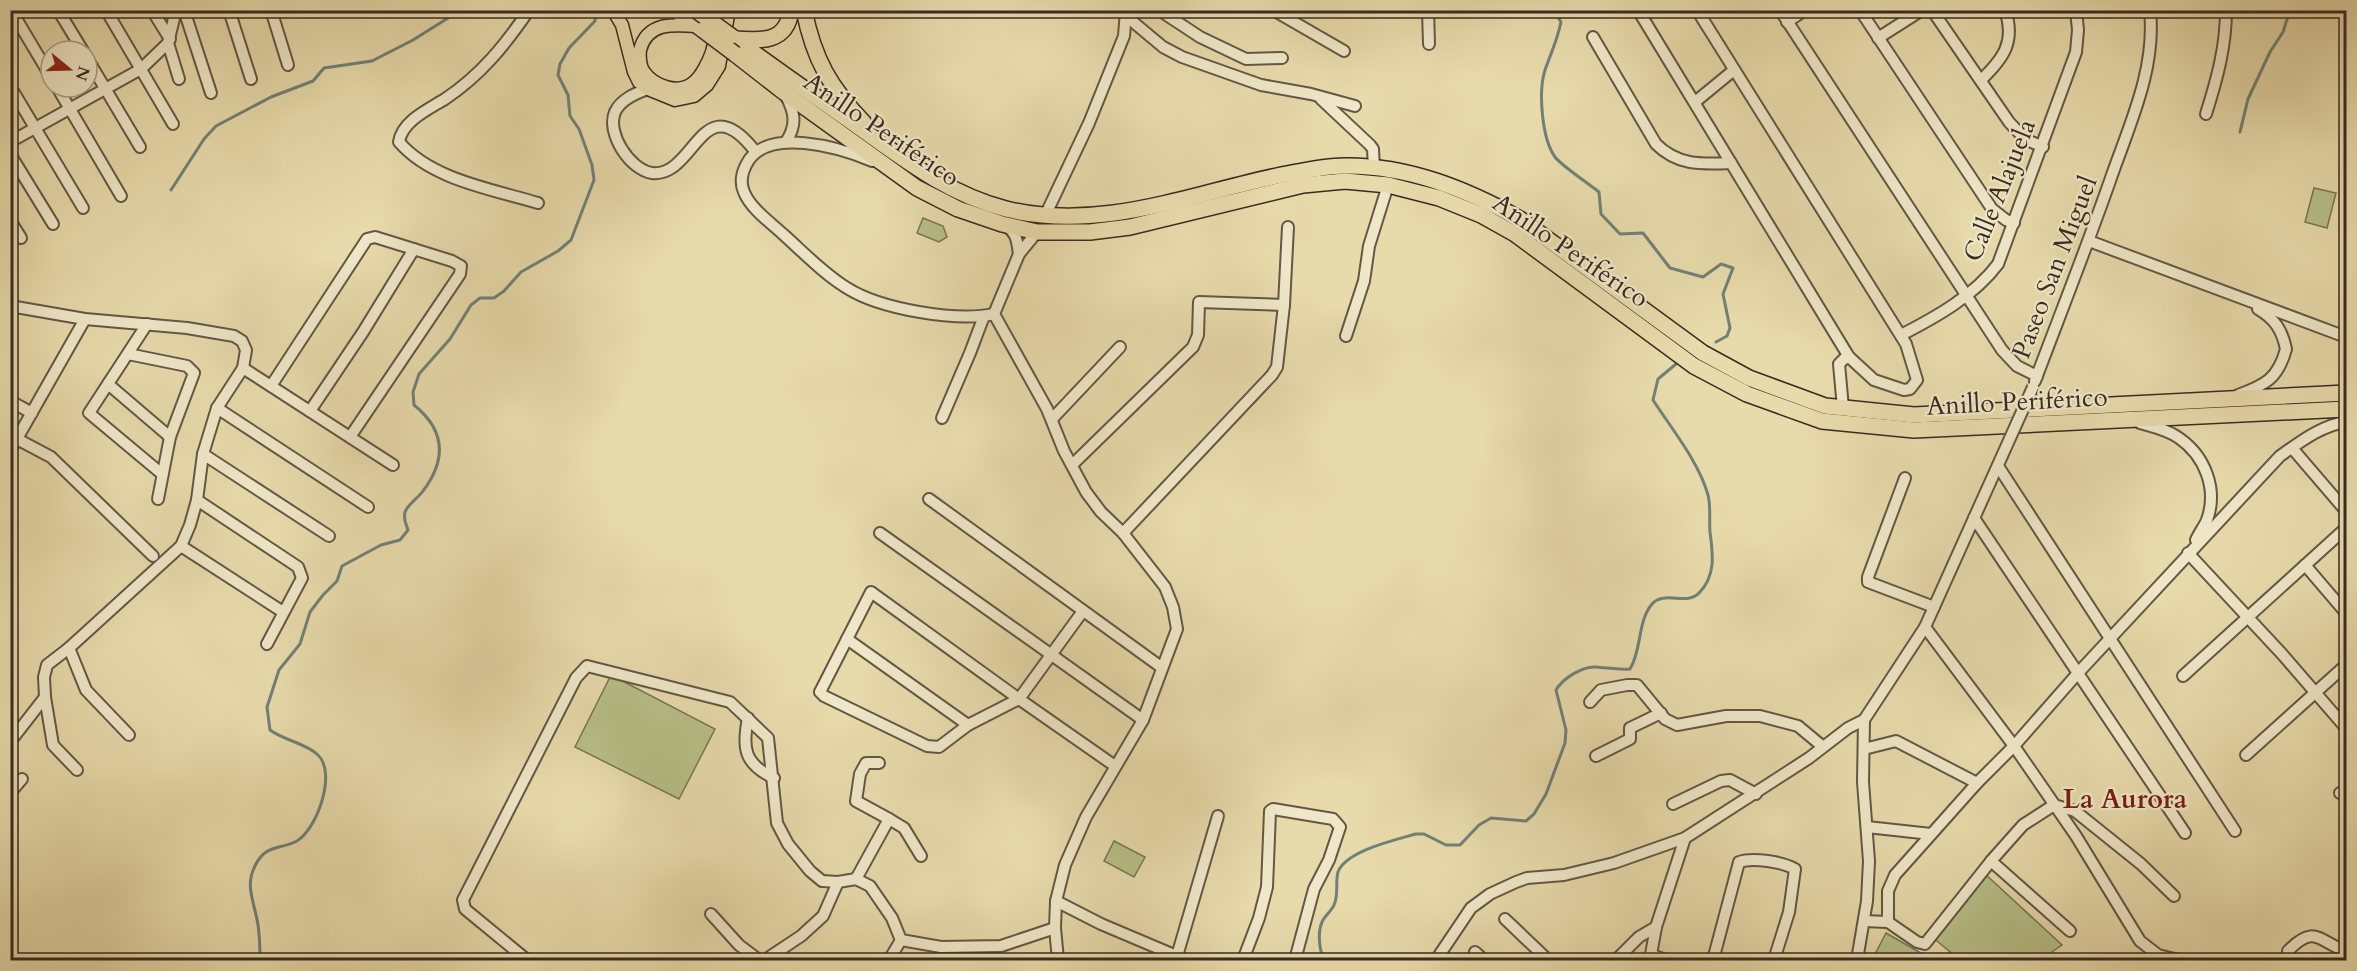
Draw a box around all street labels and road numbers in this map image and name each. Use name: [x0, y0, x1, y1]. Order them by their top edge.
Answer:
street label: Anillo Periférico: [797, 64, 967, 195]
street label: Calle Alajuela: [1955, 114, 2044, 267]
street label: Paseo San Miguel: [2004, 170, 2106, 364]
street label: Anillo Periférico: [1486, 185, 1656, 316]
street label: Anillo Periférico: [1926, 379, 2108, 424]

